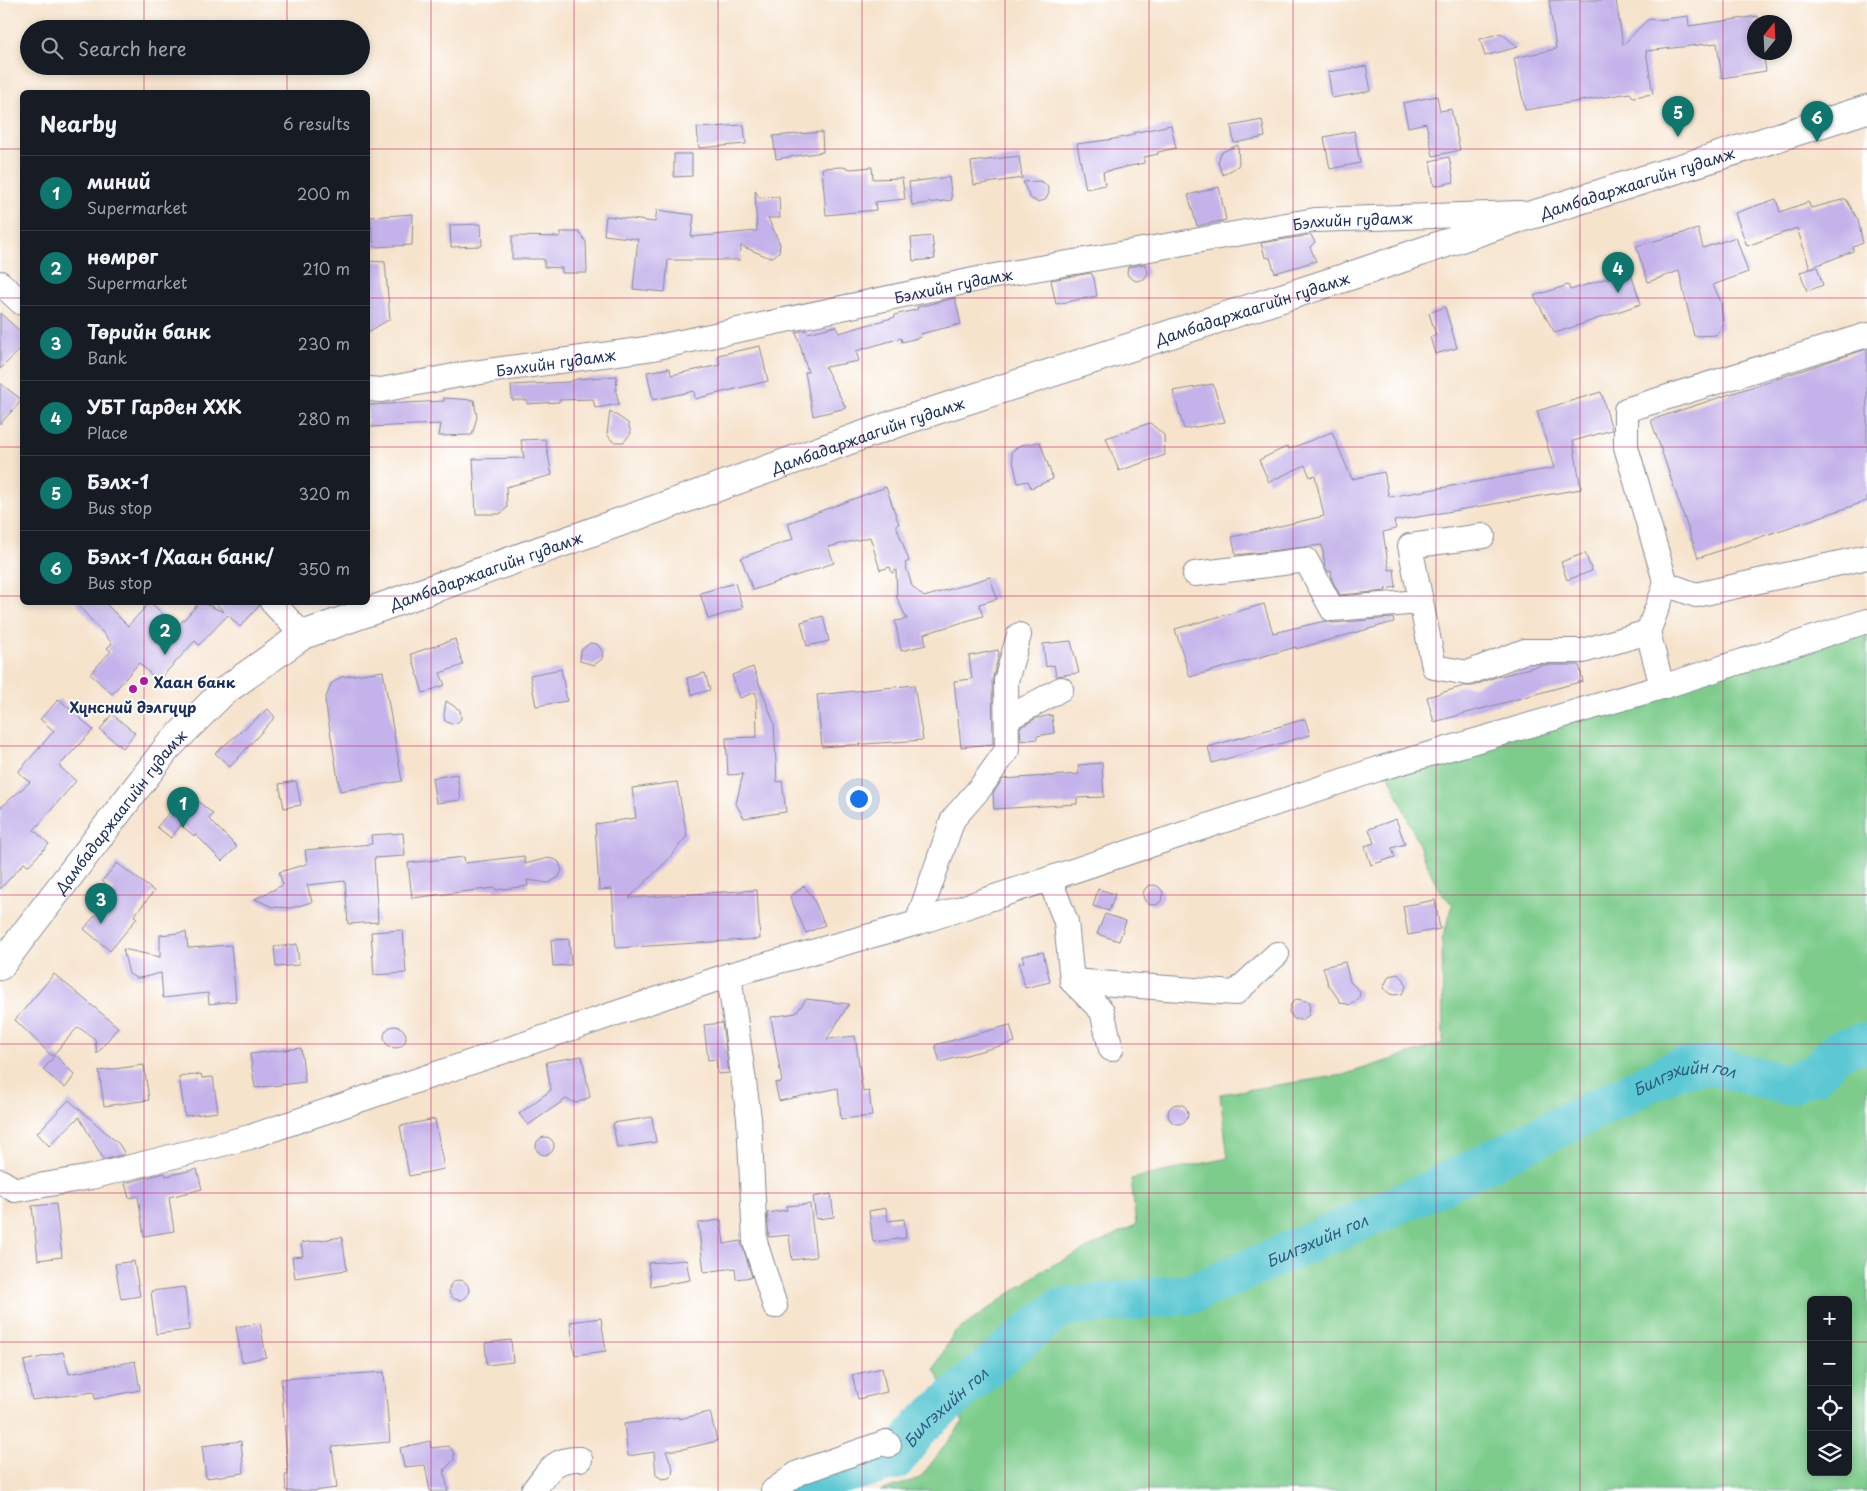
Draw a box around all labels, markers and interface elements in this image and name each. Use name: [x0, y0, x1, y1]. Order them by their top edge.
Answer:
north arrow: [1747, 15, 1792, 60]
search box: [20, 20, 370, 75]
icon: search: [38, 34, 66, 62]
text: Search here: [78, 34, 187, 62]
pin: 5: [1662, 96, 1694, 137]
pin: 6: [1801, 101, 1833, 142]
text: Nearby: [40, 107, 117, 139]
text: 6 results: [283, 111, 350, 135]
street label: Дамбадаржаагийн гудамж: [1536, 140, 1737, 224]
text: миний: [87, 167, 151, 195]
text: 1: [52, 181, 60, 205]
text: 200 m: [297, 181, 350, 205]
text: Supermarket: [87, 195, 187, 219]
street label: Бэлхийн гудамж: [1291, 205, 1413, 235]
text: нөмрөг: [87, 242, 158, 270]
pin: 4: [1602, 252, 1634, 293]
text: 2: [50, 256, 62, 280]
text: 210 m: [302, 256, 350, 280]
street label: Бэлхийн гудамж: [892, 262, 1014, 308]
street label: Дамбадаржаагийн гудамж: [1151, 265, 1352, 350]
text: Supermarket: [87, 270, 187, 294]
text: Төрийн банк: [87, 317, 210, 345]
text: 3: [51, 331, 61, 355]
text: 230 m: [298, 331, 350, 355]
street label: Бэлхийн гудамж: [495, 342, 617, 381]
text: Bank: [87, 345, 127, 369]
street label: Дамбадаржаагийн гудамж: [767, 390, 967, 479]
text: УБТ Гарден ХХК: [87, 392, 242, 420]
text: 4: [51, 406, 61, 430]
text: 280 m: [298, 406, 350, 430]
text: Place: [87, 420, 128, 444]
text: Бэлх-1: [87, 467, 149, 495]
text: 5: [51, 481, 61, 505]
text: 320 m: [299, 481, 350, 505]
text: Bus stop: [87, 495, 152, 519]
street label: Дамбадаржаагийн гудамж: [385, 525, 585, 615]
text: Бэлх-1 /Хаан банк/: [87, 542, 274, 570]
text: 6: [50, 556, 62, 580]
text: 350 m: [298, 556, 350, 580]
text: Bus stop: [87, 570, 152, 594]
pin: 2: [149, 614, 181, 655]
place label: Хаан банк: [154, 670, 236, 693]
marker: Хаан банк: [138, 675, 150, 687]
marker: Хүнсний дэлгүүр: [127, 683, 139, 695]
place label: Хүнсний дэлгүүр: [70, 695, 196, 718]
street label: Дамбадаржаагийн гудамж: [48, 724, 191, 899]
your location: [846, 786, 872, 812]
pin: 1: [167, 787, 199, 828]
pin: 3: [85, 883, 117, 924]
water label: Билгэхийн гол: [1628, 1053, 1739, 1101]
water label: Билгэхийн гол: [1262, 1207, 1371, 1272]
map controls: [1807, 1296, 1852, 1476]
button: +: [1807, 1296, 1852, 1341]
button: −: [1807, 1341, 1852, 1386]
water label: Билгэхийн гол: [897, 1361, 993, 1452]
button: locate: [1807, 1386, 1852, 1431]
button: layers: [1807, 1431, 1852, 1476]

